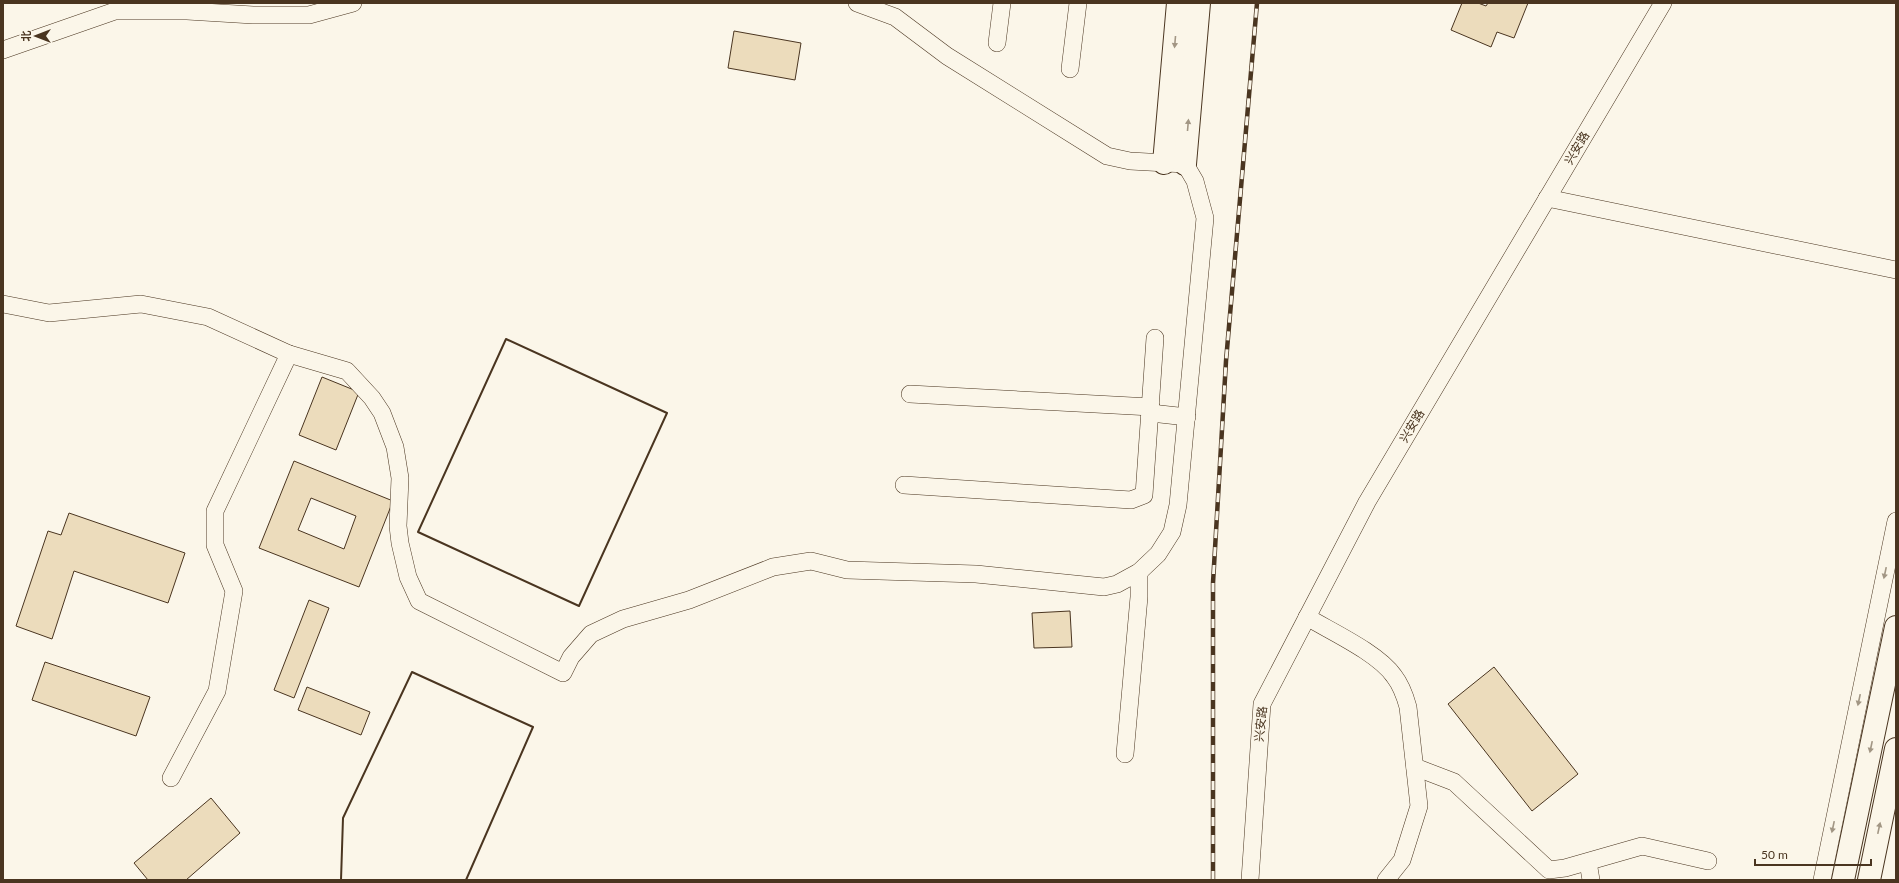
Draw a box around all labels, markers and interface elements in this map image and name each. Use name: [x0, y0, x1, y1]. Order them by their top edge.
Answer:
north arrow: [16, 16, 56, 56]
text: 北: [19, 31, 32, 42]
one-way arrow: [1171, 36, 1178, 48]
one-way arrow: [1185, 119, 1192, 131]
street label: 兴安路: [1561, 128, 1592, 167]
street label: 兴安路: [1396, 406, 1427, 445]
one-way arrow: [1882, 567, 1888, 579]
one-way arrow: [1856, 694, 1862, 706]
street label: 兴安路: [1251, 705, 1270, 743]
one-way arrow: [1867, 741, 1873, 753]
one-way arrow: [1829, 821, 1835, 833]
one-way arrow: [1877, 822, 1883, 834]
scale bar: [1755, 841, 1871, 867]
text: 50 m: [1761, 847, 1788, 862]

